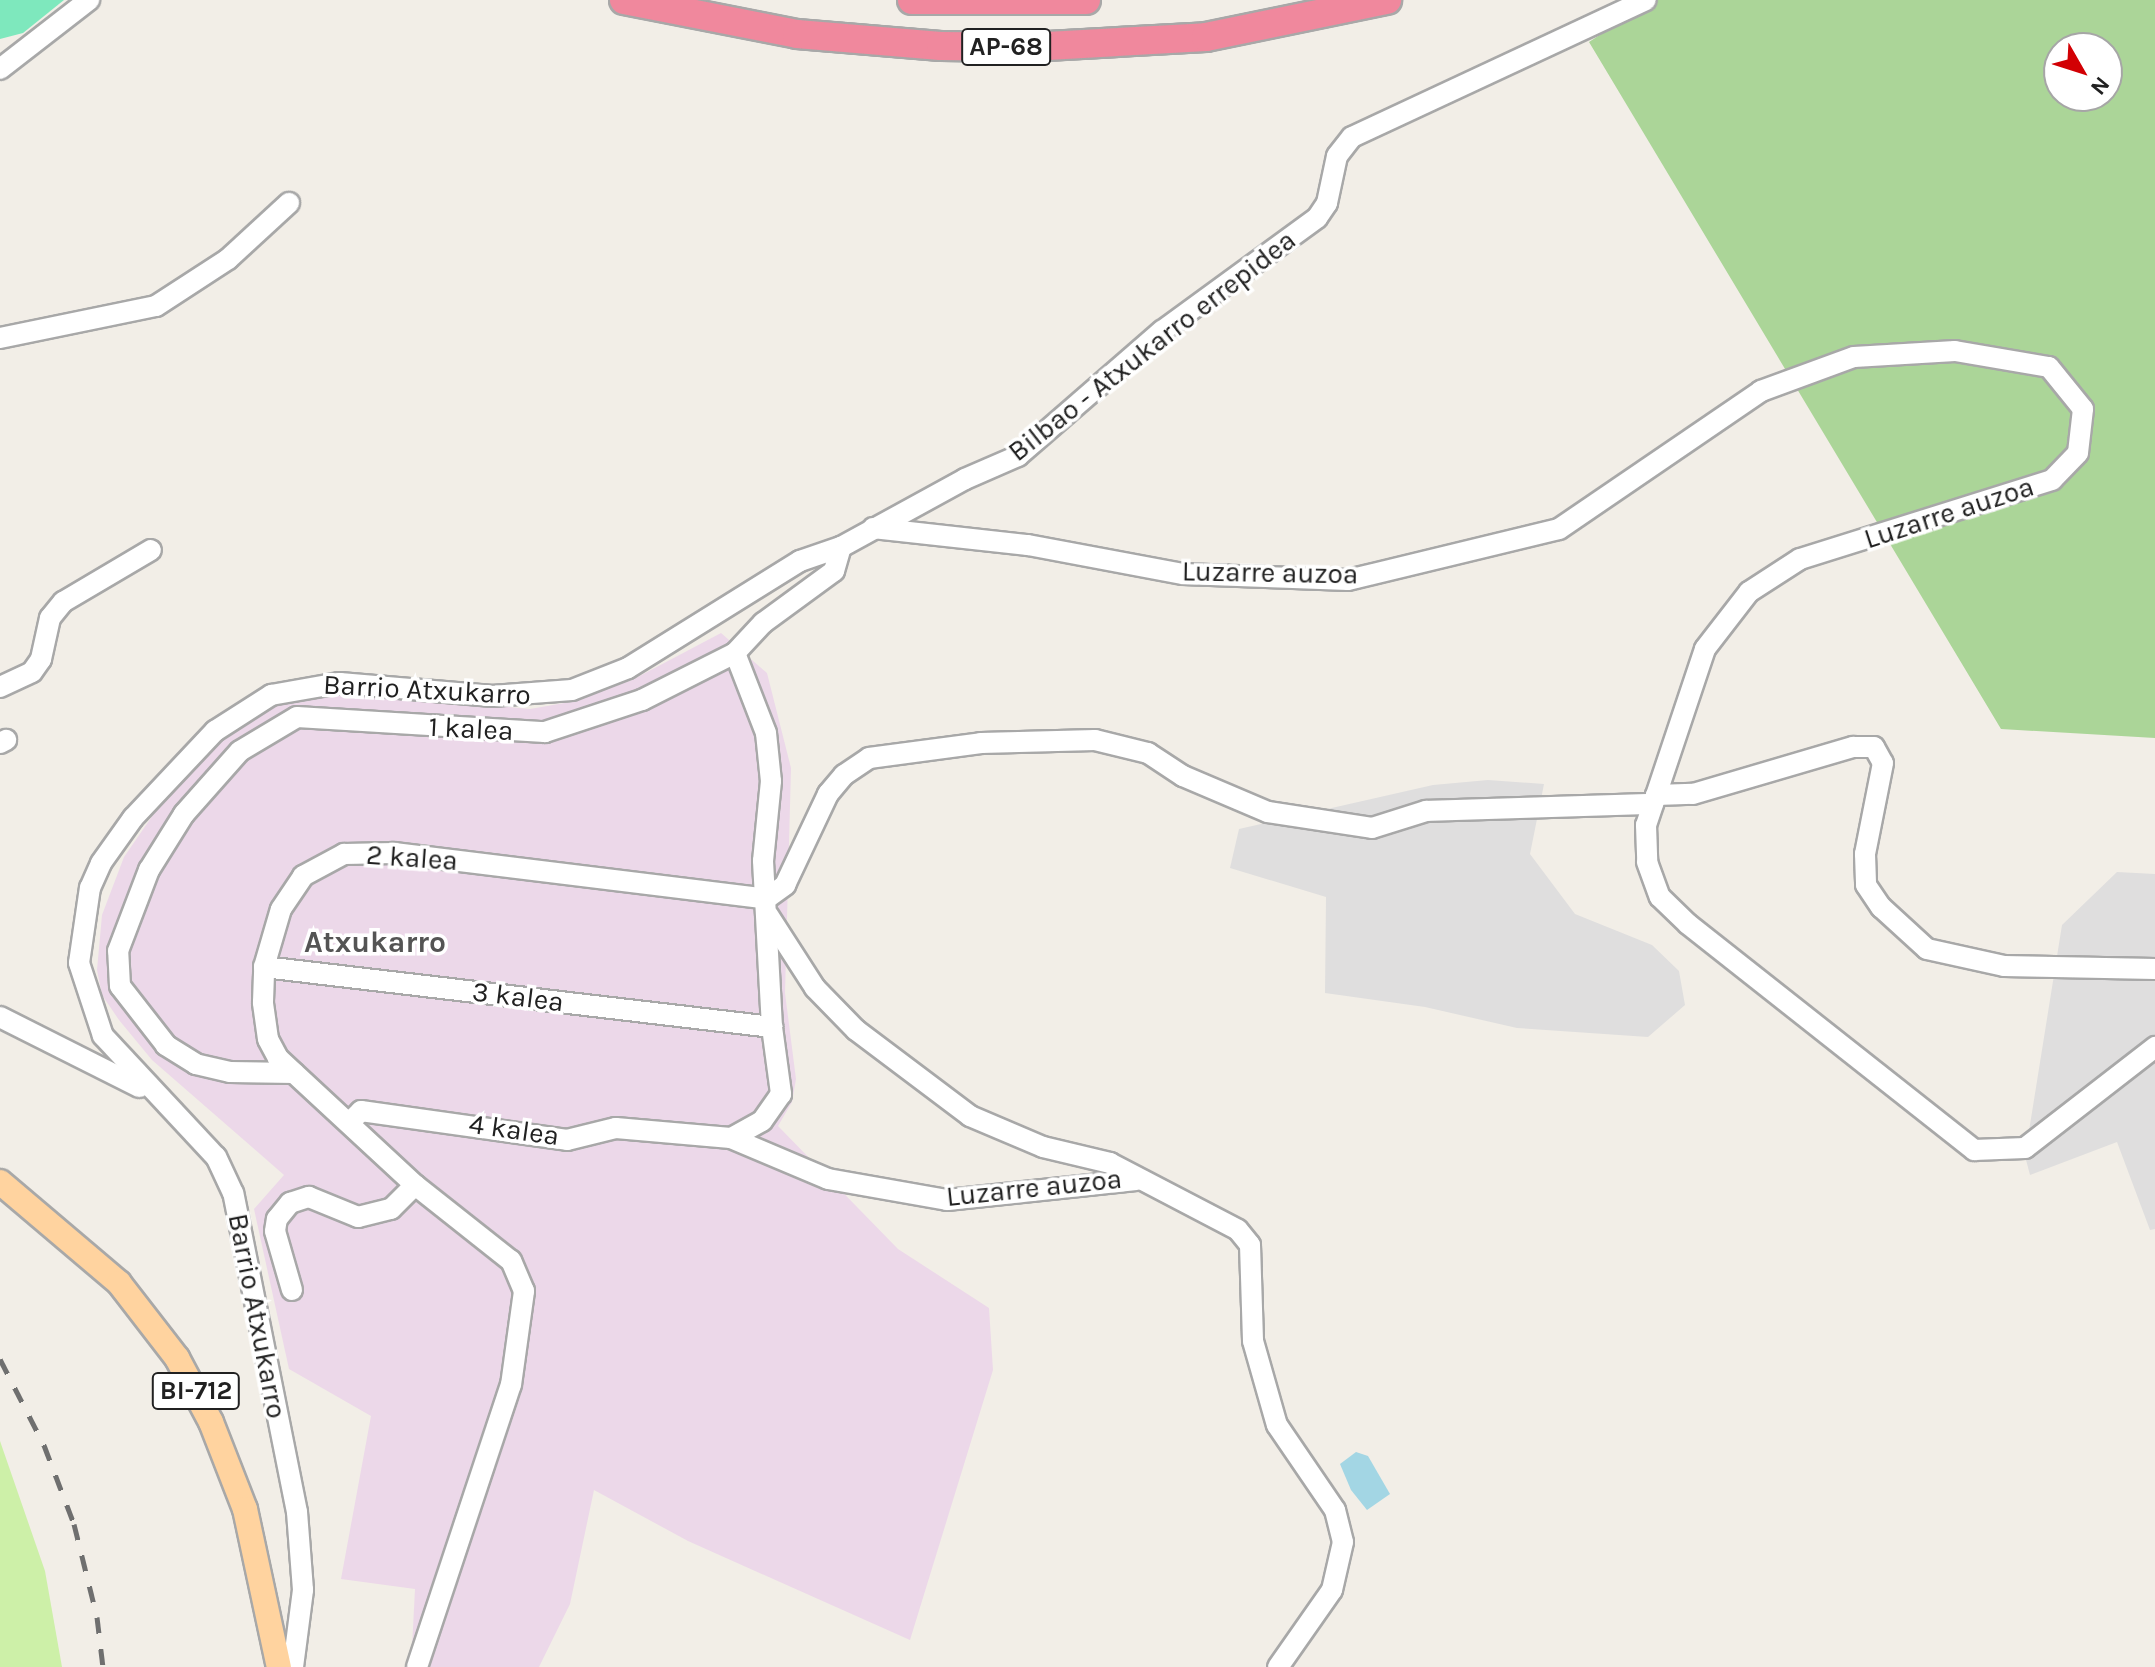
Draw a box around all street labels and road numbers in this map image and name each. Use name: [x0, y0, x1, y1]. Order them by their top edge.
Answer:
road number: AP-68: [960, 25, 1052, 69]
street label: Bilbao - Atxukarro errepidea: [1002, 223, 1302, 469]
street label: Luzarre auzoa: [1860, 470, 2038, 556]
street label: Luzarre auzoa: [1182, 555, 1358, 591]
street label: Barrio Atxukarro: [322, 668, 532, 712]
street label: 1 kalea: [428, 710, 514, 748]
street label: 2 kalea: [365, 838, 459, 878]
street label: 3 kalea: [470, 975, 566, 1019]
street label: 4 kalea: [467, 1107, 561, 1153]
street label: Luzarre auzoa: [945, 1162, 1123, 1214]
street label: Barrio Atxukarro: [221, 1211, 293, 1421]
road number: BI-712: [150, 1369, 242, 1413]

